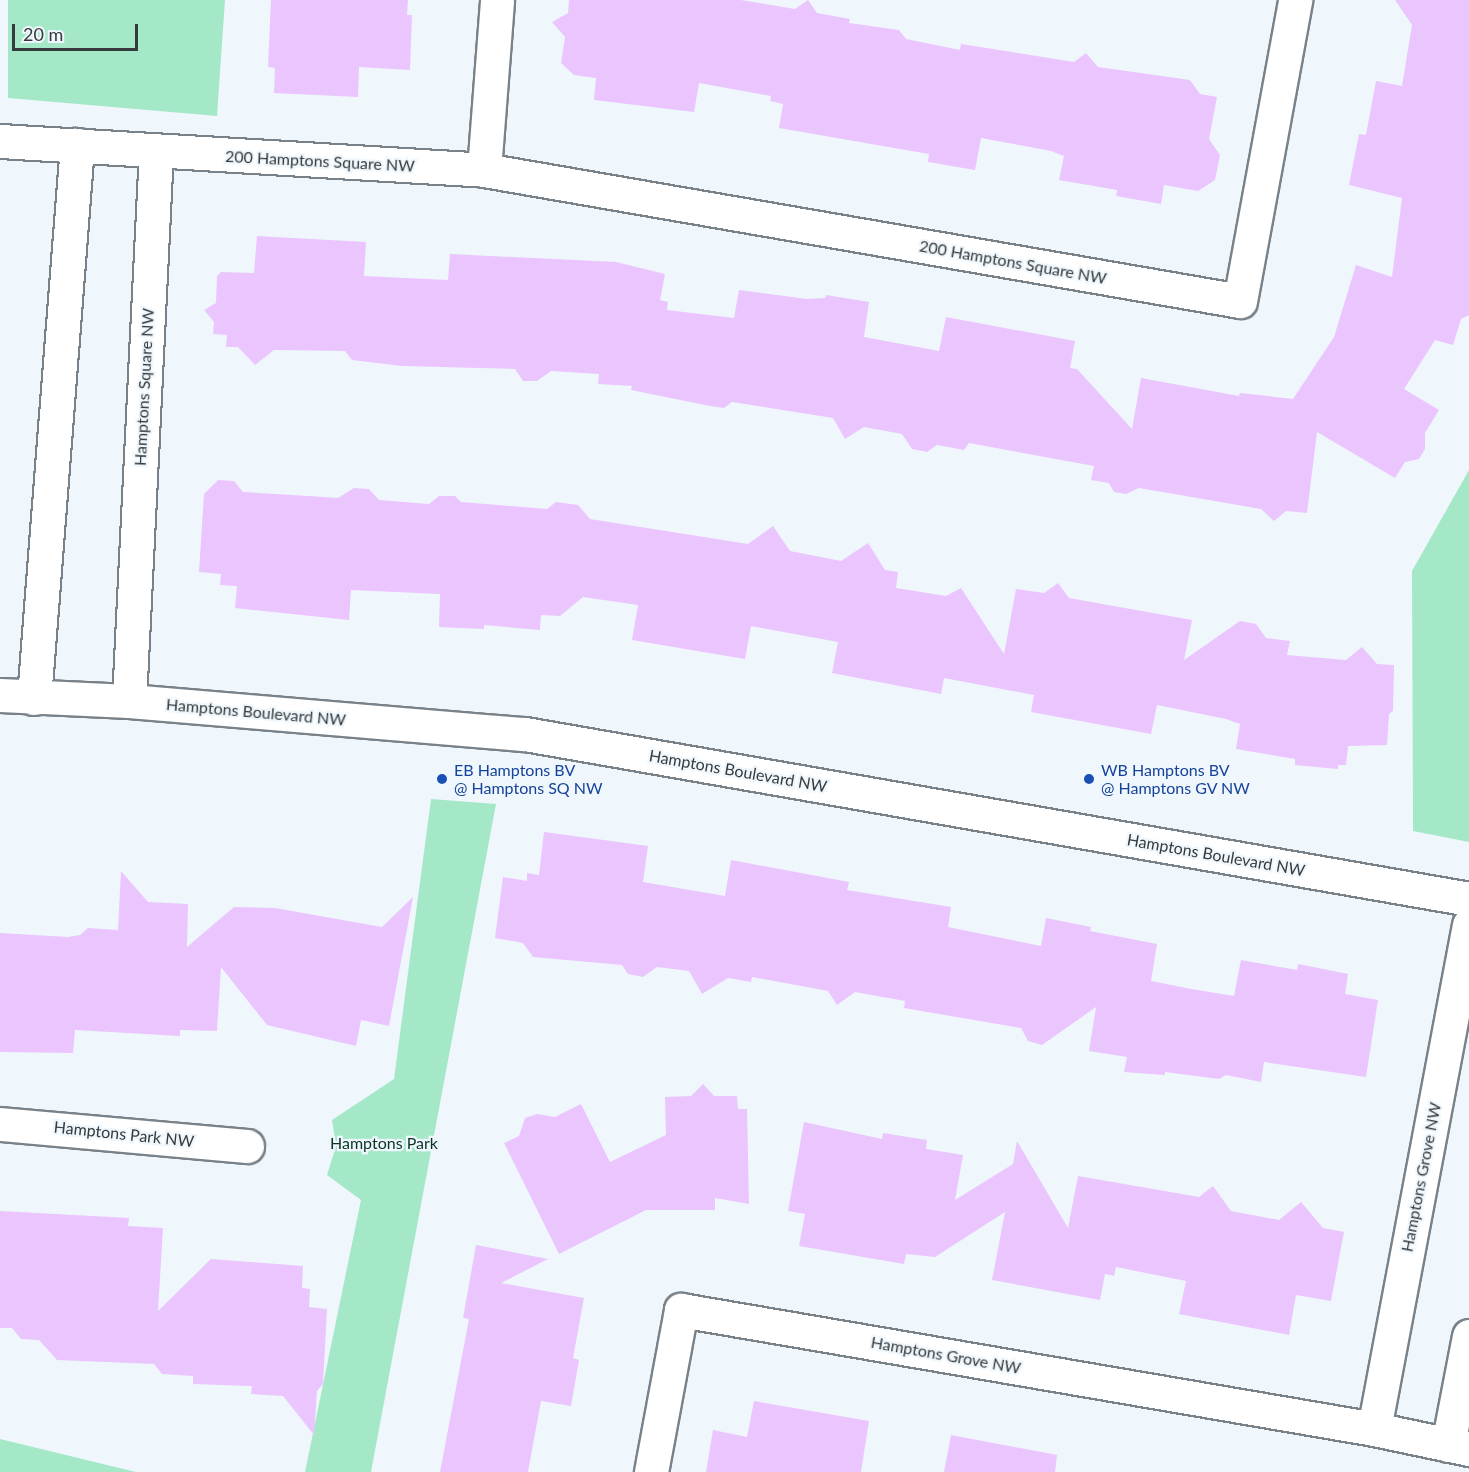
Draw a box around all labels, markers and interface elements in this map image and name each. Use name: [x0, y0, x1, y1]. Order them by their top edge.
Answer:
scale bar: [15, 12, 141, 50]
text: 20 m: [23, 23, 63, 45]
street label: 200 Hamptons Square NW: [225, 146, 415, 176]
street label: 200 Hamptons Square NW: [918, 236, 1108, 288]
street label: Hamptons Square NW: [130, 308, 158, 466]
street label: Hamptons Boulevard NW: [165, 695, 347, 729]
street label: Hamptons Boulevard NW: [648, 746, 828, 796]
place label: EB Hamptons BV @ Hamptons SQ NW: [454, 760, 603, 798]
place label: WB Hamptons BV @ Hamptons GV NW: [1101, 760, 1250, 798]
marker: EB Hamptons BV @ Hamptons SQ NW: [435, 772, 449, 786]
marker: WB Hamptons BV @ Hamptons GV NW: [1082, 772, 1096, 786]
street label: Hamptons Boulevard NW: [1126, 830, 1306, 880]
street label: Hamptons Grove NW: [1397, 1101, 1445, 1253]
street label: Hamptons Park NW: [53, 1117, 195, 1151]
park label: Hamptons Park: [330, 1133, 438, 1153]
street label: Hamptons Grove NW: [870, 1332, 1022, 1378]

